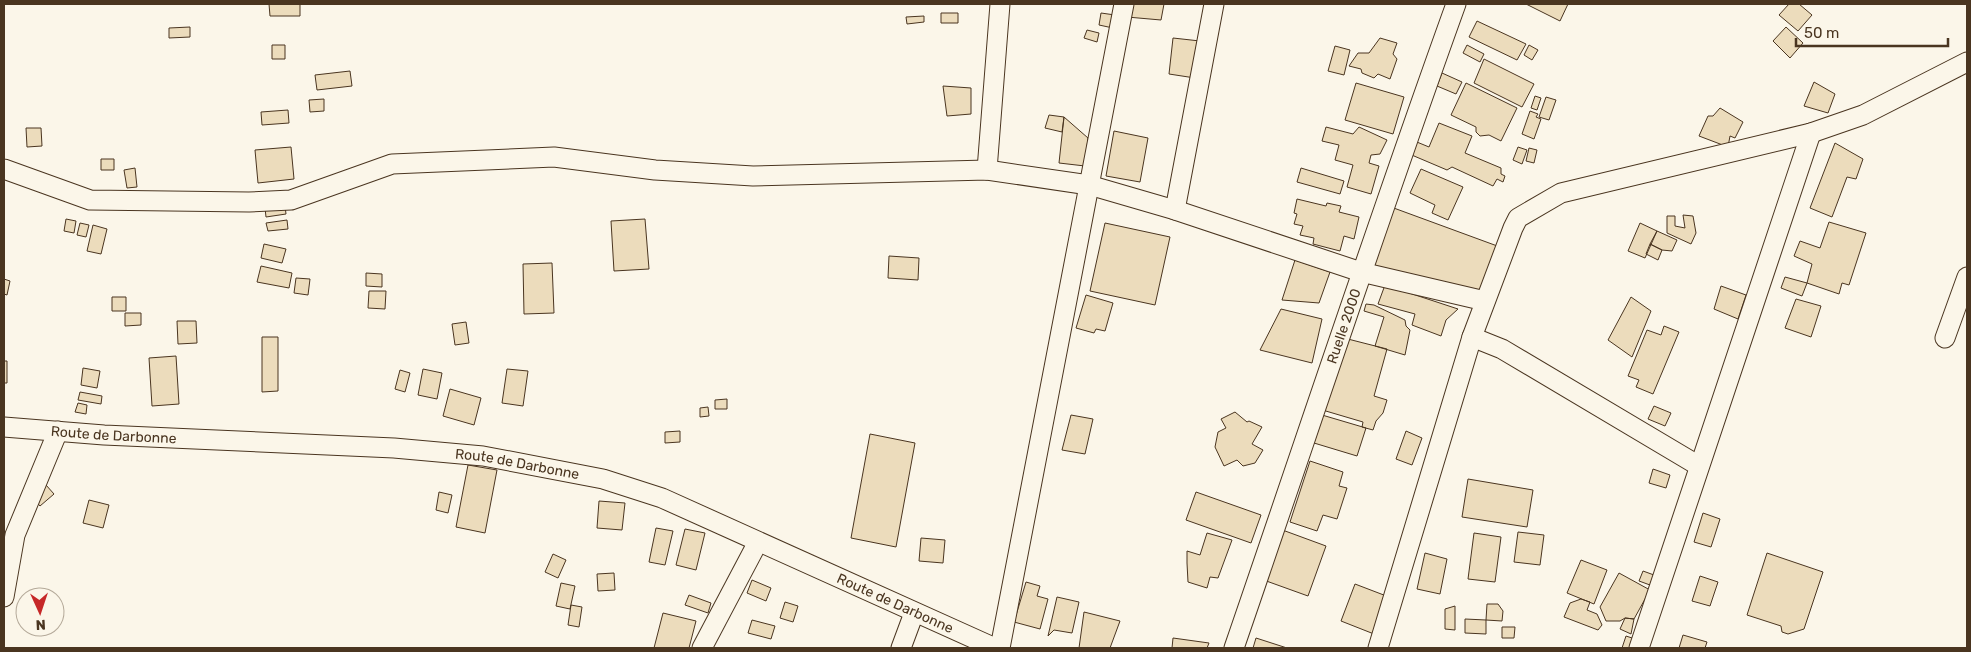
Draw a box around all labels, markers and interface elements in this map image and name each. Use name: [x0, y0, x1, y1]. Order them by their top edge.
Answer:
scale bar: [1796, 15, 1948, 47]
text: 50 m: [1804, 24, 1839, 42]
street label: Ruelle 2000: [1323, 286, 1365, 366]
street label: Route de Darbonne: [50, 423, 177, 447]
street label: Route de Darbonne: [454, 446, 581, 483]
street label: Route de Darbonne: [834, 570, 956, 637]
north arrow: [15, 587, 65, 637]
text: N: [35, 616, 46, 633]

